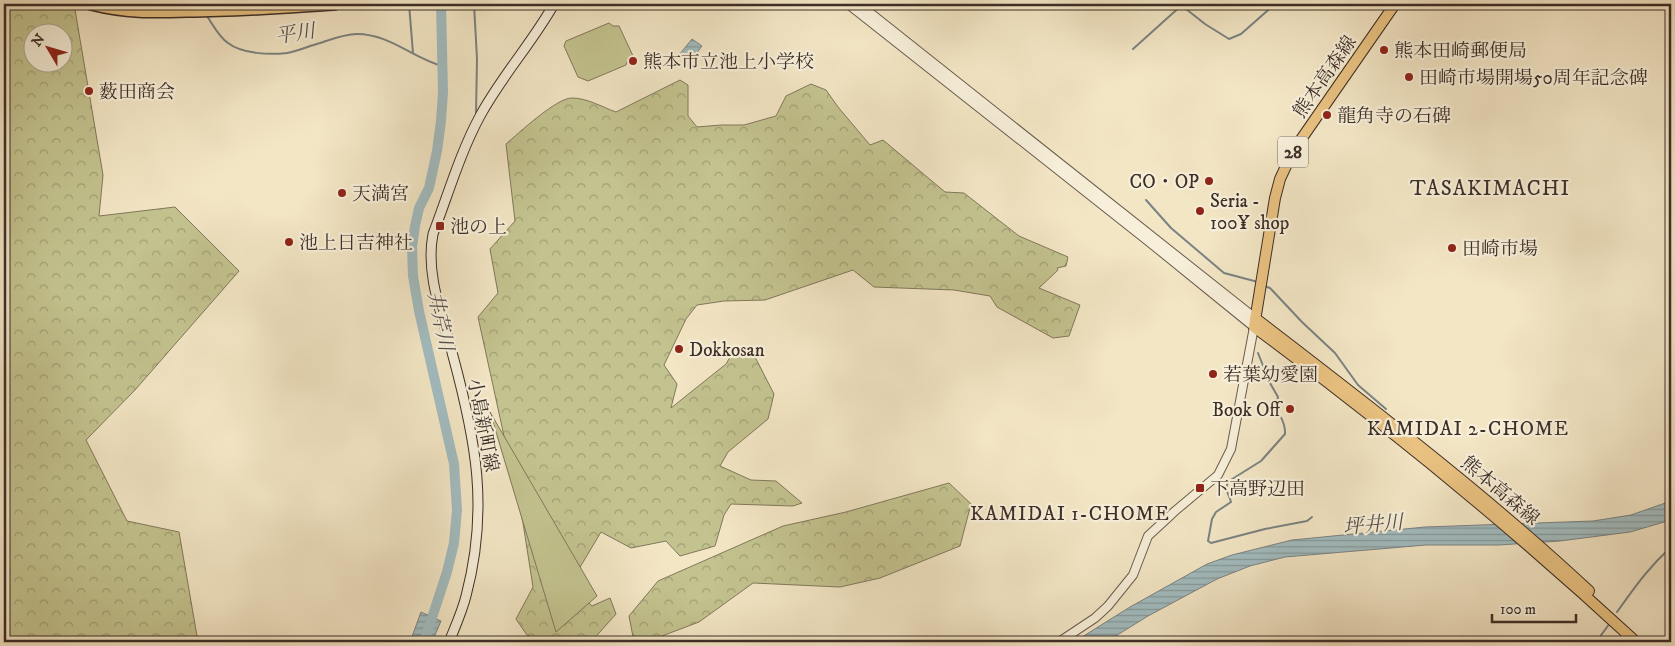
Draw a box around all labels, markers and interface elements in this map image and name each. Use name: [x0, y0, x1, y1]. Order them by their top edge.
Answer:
water label: 平川: [274, 19, 319, 50]
north arrow: [22, 22, 72, 72]
text: N: [28, 30, 49, 51]
street label: 熊本高森線: [1289, 31, 1362, 122]
place label: 熊本田崎郵便局: [1394, 40, 1527, 63]
marker: 熊本田崎郵便局: [1378, 44, 1390, 56]
place label: 熊本市立池上小学校: [643, 51, 814, 74]
marker: 熊本市立池上小学校: [627, 55, 639, 67]
place label: 田崎市場開場50周年記念碑: [1419, 67, 1648, 90]
marker: 田崎市場開場50周年記念碑: [1403, 71, 1415, 83]
place label: 薮田商会: [99, 81, 175, 104]
marker: 薮田商会: [83, 85, 95, 97]
place label: 龍角寺の石碑: [1337, 105, 1451, 128]
marker: 龍角寺の石碑: [1321, 109, 1333, 121]
road number: 28: [1278, 136, 1308, 168]
place label: CO・OP: [1130, 171, 1199, 194]
marker: CO・OP: [1203, 175, 1215, 187]
district label: TASAKIMACHI: [1410, 176, 1570, 202]
place label: 天満宮: [352, 183, 409, 206]
marker: 天満宮: [336, 187, 348, 199]
place label: Seria - 100¥ shop: [1210, 190, 1289, 235]
marker: Seria - 100¥ shop: [1194, 205, 1206, 217]
place label: 池の上: [450, 216, 507, 239]
marker: 池の上: [434, 220, 446, 232]
place label: 池上日吉神社: [299, 232, 413, 255]
marker: 池上日吉神社: [283, 236, 295, 248]
place label: 田崎市場: [1462, 238, 1538, 261]
marker: 田崎市場: [1446, 242, 1458, 254]
water label: 井芹川: [421, 289, 458, 355]
place label: Dokkosan: [689, 339, 765, 362]
marker: Dokkosan: [673, 343, 685, 355]
place label: 若葉幼愛園: [1223, 364, 1318, 387]
marker: 若葉幼愛園: [1207, 368, 1219, 380]
street label: 小島新町線: [462, 376, 503, 474]
place label: Book Off: [1212, 399, 1283, 422]
marker: Book Off: [1284, 403, 1296, 415]
district label: KAMIDAI 2-CHOME: [1367, 417, 1569, 442]
street label: 熊本高森線: [1456, 452, 1544, 530]
place label: 下高野辺田: [1210, 478, 1305, 501]
marker: 下高野辺田: [1194, 482, 1206, 494]
district label: KAMIDAI 1-CHOME: [970, 502, 1170, 527]
water label: 坪井川: [1342, 510, 1406, 541]
scale bar: [1492, 591, 1576, 623]
text: 100 m: [1500, 600, 1536, 619]

